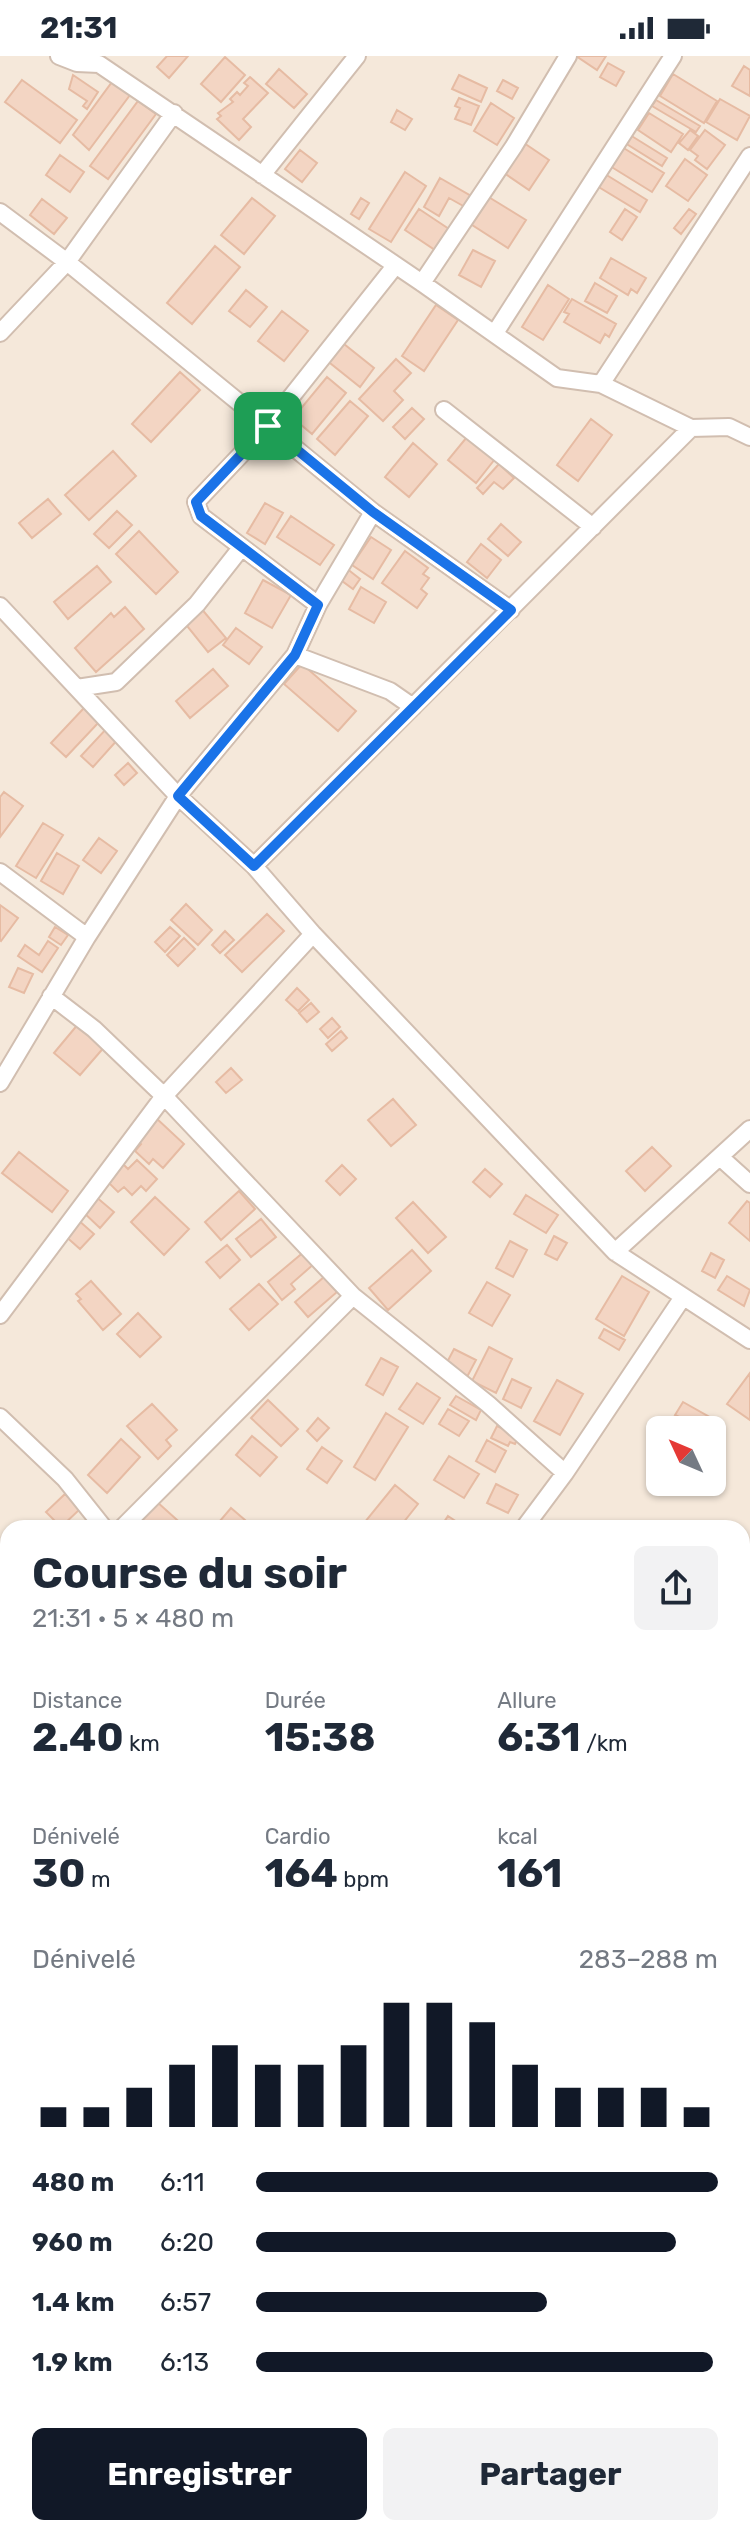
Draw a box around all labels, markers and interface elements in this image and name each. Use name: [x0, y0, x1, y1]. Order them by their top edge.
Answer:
text: 21:31: [40, 10, 117, 46]
pin: [234, 392, 302, 460]
icon: arrive: [246, 404, 290, 448]
north arrow: [646, 1416, 726, 1496]
map controls: [646, 1416, 726, 1496]
button: share: [634, 1546, 718, 1630]
text: Course du soir: [32, 1547, 347, 1599]
text: 21:31 · 5 × 480 m: [32, 1603, 234, 1634]
text: Distance: [32, 1687, 122, 1714]
text: Durée: [265, 1687, 326, 1714]
text: Allure: [497, 1687, 556, 1714]
text: 2.40: [32, 1714, 124, 1761]
text: 15:38: [265, 1714, 376, 1761]
text: 6:31: [497, 1714, 581, 1761]
text: km: [124, 1730, 160, 1757]
text: /km: [581, 1730, 628, 1757]
text: Dénivelé: [32, 1823, 120, 1850]
text: Cardio: [265, 1823, 331, 1850]
text: kcal: [497, 1823, 538, 1850]
text: 30: [32, 1850, 86, 1897]
text: 164: [265, 1850, 338, 1897]
text: 161: [497, 1850, 562, 1897]
text: m: [86, 1866, 111, 1893]
text: bpm: [338, 1866, 389, 1893]
text: Dénivelé: [32, 1944, 136, 1975]
text: 283–288 m: [579, 1944, 718, 1975]
text: 480 m: [32, 2167, 114, 2198]
text: 6:11: [160, 2167, 205, 2198]
text: 960 m: [32, 2227, 113, 2258]
text: 6:20: [160, 2227, 214, 2258]
text: 1.4 km: [32, 2287, 114, 2318]
text: 6:57: [160, 2287, 211, 2318]
text: 1.9 km: [32, 2347, 113, 2378]
text: 6:13: [160, 2347, 209, 2378]
button: Enregistrer: [32, 2428, 367, 2520]
button: Partager: [383, 2428, 718, 2520]

